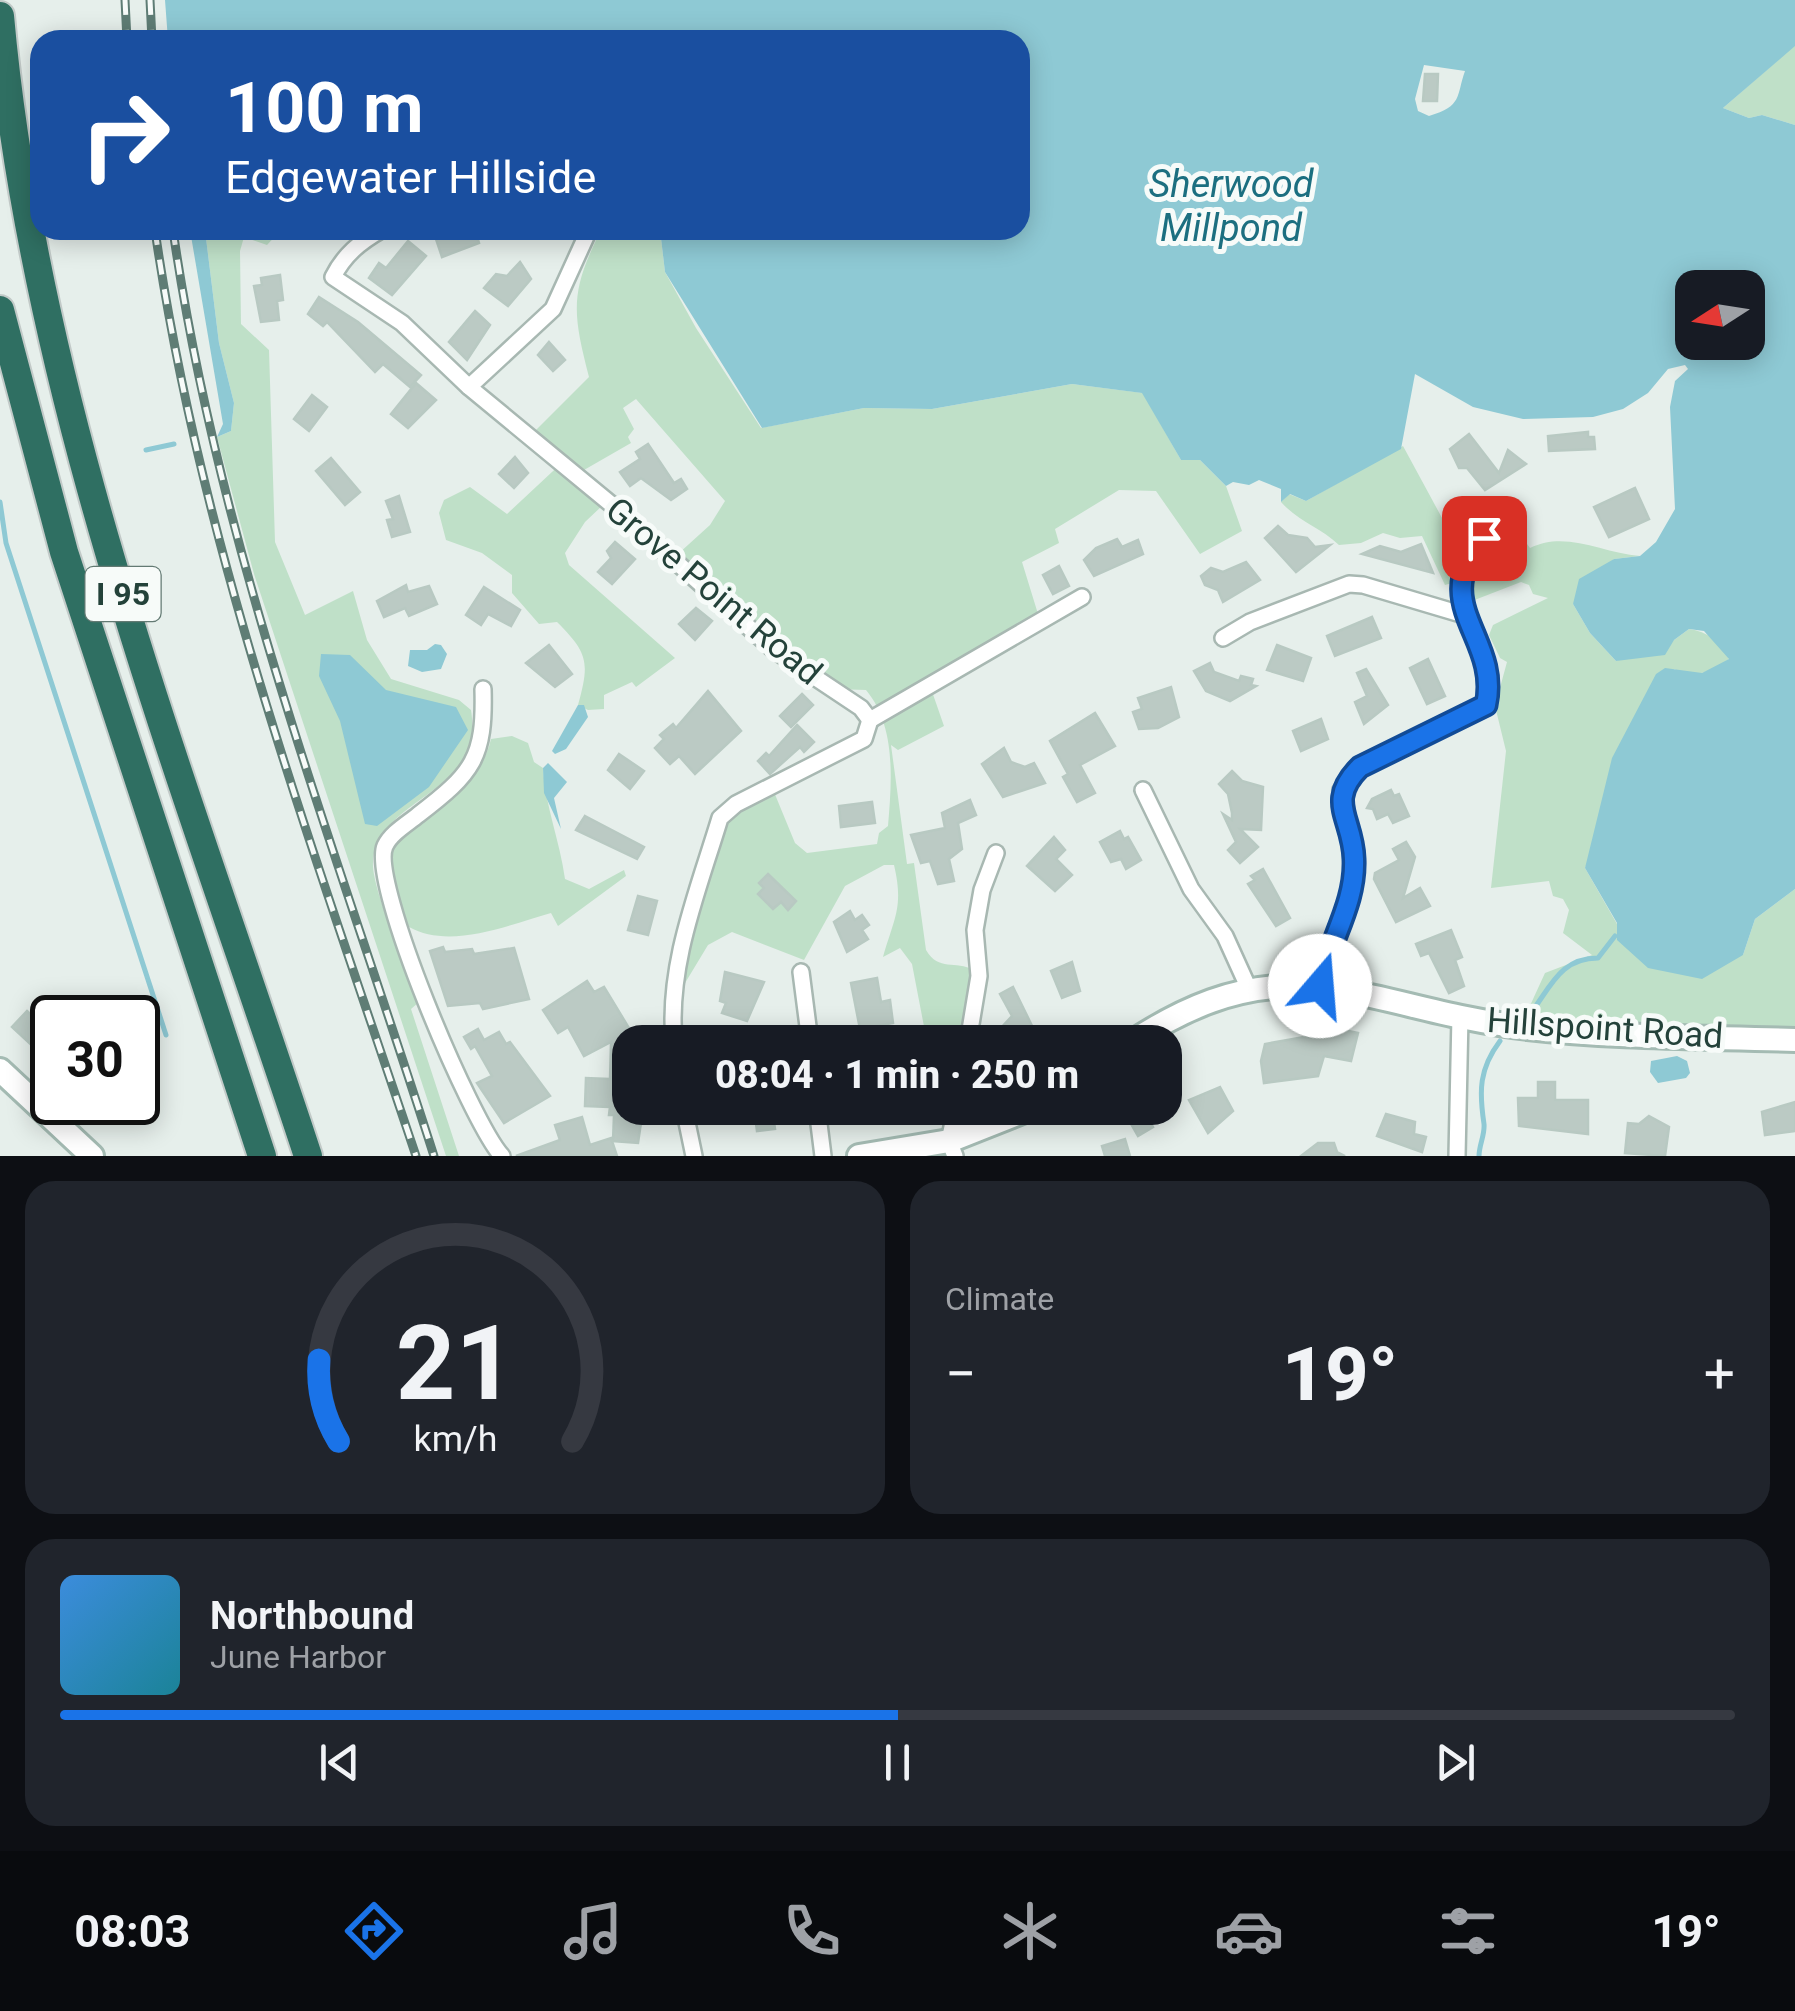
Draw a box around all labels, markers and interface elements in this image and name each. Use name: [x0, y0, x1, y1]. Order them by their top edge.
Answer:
text: 100 m: [225, 67, 424, 149]
icon: right: [60, 70, 190, 200]
text: Edgewater Hillside: [225, 151, 596, 204]
water label: Sherwood Millpond: [1148, 162, 1315, 250]
north arrow: [1675, 270, 1765, 360]
map controls: [1675, 270, 1765, 360]
street label: Grove Point Road: [597, 489, 830, 694]
pin: [1442, 496, 1527, 581]
icon: arrive: [1457, 511, 1512, 566]
road number: I 95: [86, 567, 160, 621]
position arrow: [1268, 934, 1372, 1038]
speed limit sign: 30: [30, 995, 160, 1125]
street label: Hillspoint Road: [1486, 1000, 1724, 1057]
text: 08:04 · 1 min · 250 m: [715, 1053, 1079, 1097]
text: Climate: [945, 1280, 1054, 1318]
text: 21: [395, 1303, 515, 1424]
text: 19°: [1282, 1330, 1398, 1418]
text: −: [945, 1342, 976, 1406]
text: +: [1704, 1342, 1735, 1406]
text: km/h: [413, 1418, 497, 1460]
text: Northbound: [210, 1594, 414, 1638]
text: June Harbor: [210, 1638, 386, 1676]
icon: previous: [312, 1735, 367, 1790]
icon: pause: [870, 1735, 925, 1790]
icon: next: [1428, 1735, 1483, 1790]
icon: directions: [339, 1896, 409, 1966]
icon: music: [558, 1896, 628, 1966]
icon: phone: [777, 1896, 847, 1966]
icon: climate: [995, 1896, 1065, 1966]
icon: car: [1214, 1896, 1284, 1966]
icon: filters: [1433, 1896, 1503, 1966]
text: 08:03: [74, 1905, 190, 1958]
text: 19°: [1651, 1905, 1721, 1958]

